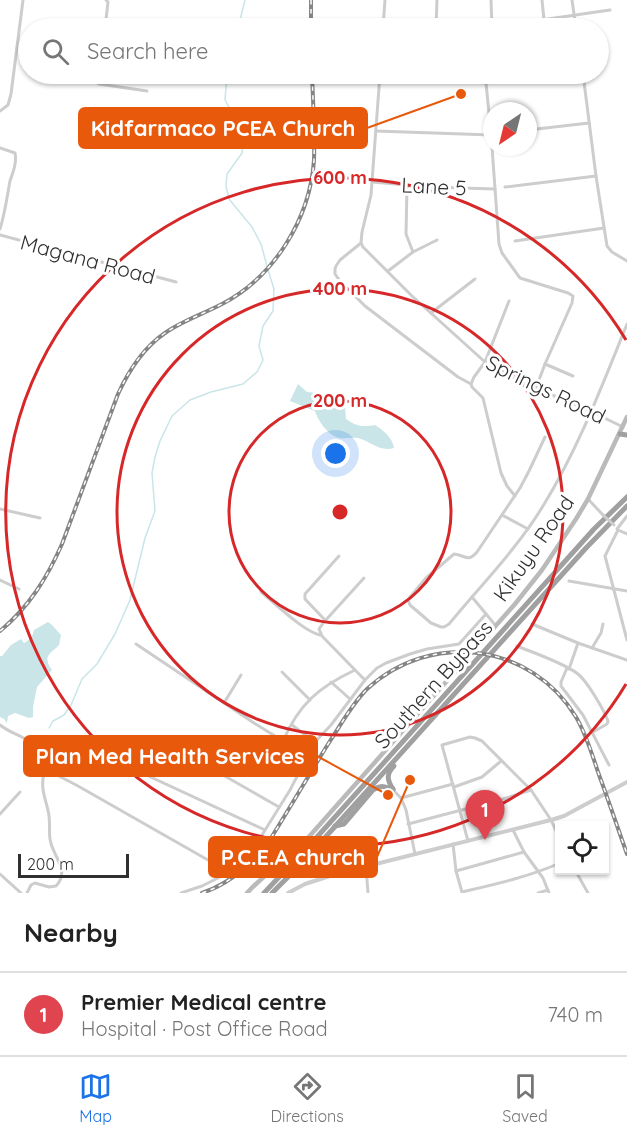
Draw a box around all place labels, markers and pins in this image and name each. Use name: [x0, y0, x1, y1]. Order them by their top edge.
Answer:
callout: Kidfarmaco PCEA Church: [79, 108, 367, 148]
centre of rings: [330, 502, 350, 522]
callout: Plan Med Health Services: [24, 736, 317, 776]
pin: 1: [466, 790, 504, 840]
callout: P.C.E.A church: [209, 837, 377, 877]

